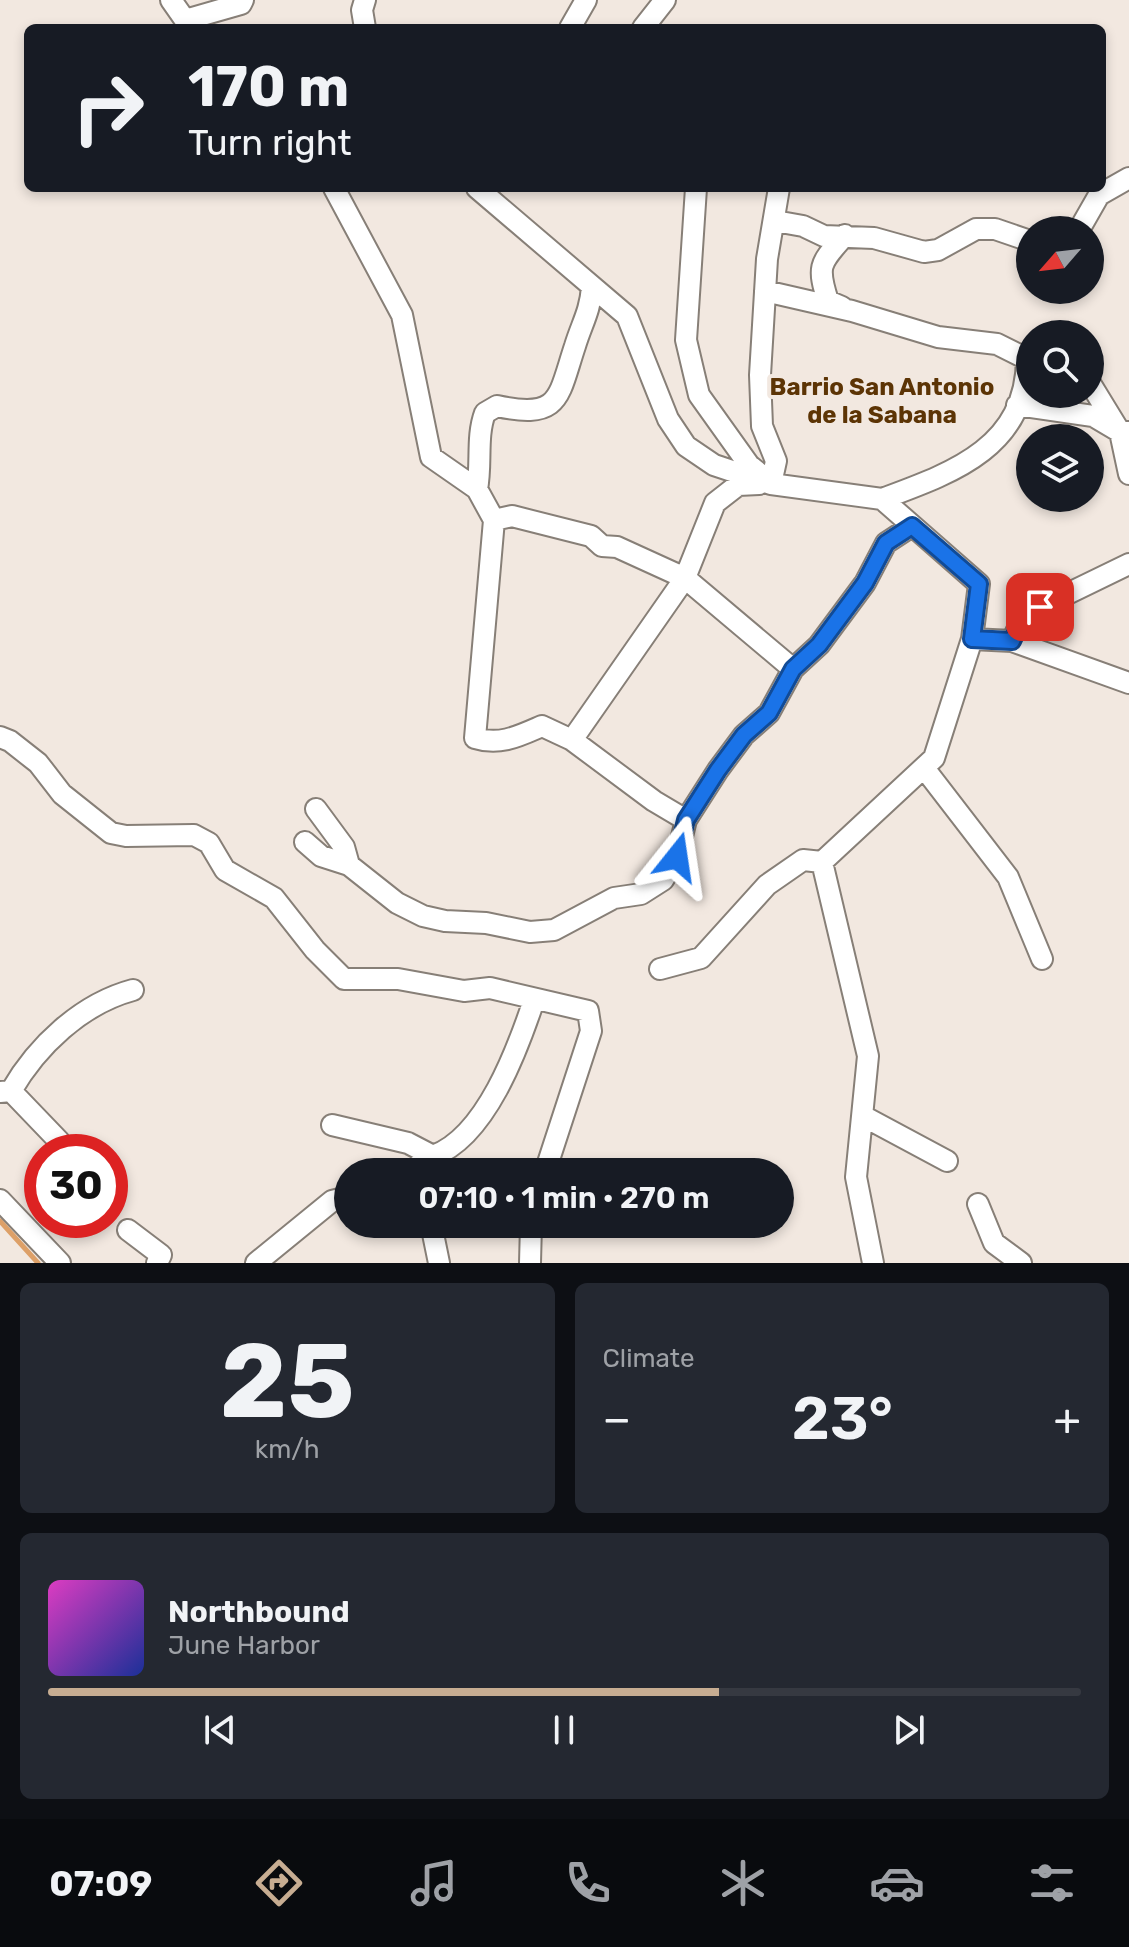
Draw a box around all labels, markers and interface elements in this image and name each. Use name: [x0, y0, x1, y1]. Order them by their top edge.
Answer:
text: 170 m: [188, 54, 349, 120]
icon: right: [56, 56, 160, 160]
text: Turn right: [188, 121, 352, 164]
north arrow: [1016, 216, 1104, 304]
map controls: [1016, 216, 1104, 512]
button: search: [1016, 320, 1104, 408]
district label: Barrio San Antonio de la Sabana: [770, 373, 994, 429]
button: layers: [1016, 424, 1104, 512]
pin: [1006, 573, 1074, 641]
icon: arrive: [1018, 585, 1062, 629]
position arrow: [635, 815, 719, 899]
speed limit sign: 30: [24, 1134, 128, 1238]
text: 07:10 · 1 min · 270 m: [418, 1180, 710, 1216]
text: 25: [220, 1320, 355, 1443]
text: Climate: [603, 1343, 695, 1374]
text: 23°: [792, 1383, 893, 1454]
text: −: [603, 1393, 631, 1445]
text: +: [1054, 1393, 1081, 1445]
text: km/h: [255, 1434, 320, 1465]
text: Northbound: [168, 1594, 350, 1630]
text: June Harbor: [168, 1630, 320, 1661]
icon: previous: [198, 1708, 242, 1752]
icon: pause: [542, 1708, 586, 1752]
icon: next: [887, 1708, 931, 1752]
icon: directions: [251, 1855, 307, 1911]
icon: music: [406, 1855, 462, 1911]
icon: phone: [560, 1855, 616, 1911]
icon: climate: [715, 1855, 771, 1911]
icon: car: [869, 1855, 925, 1911]
icon: filters: [1024, 1855, 1080, 1911]
text: 07:09: [49, 1862, 152, 1905]

